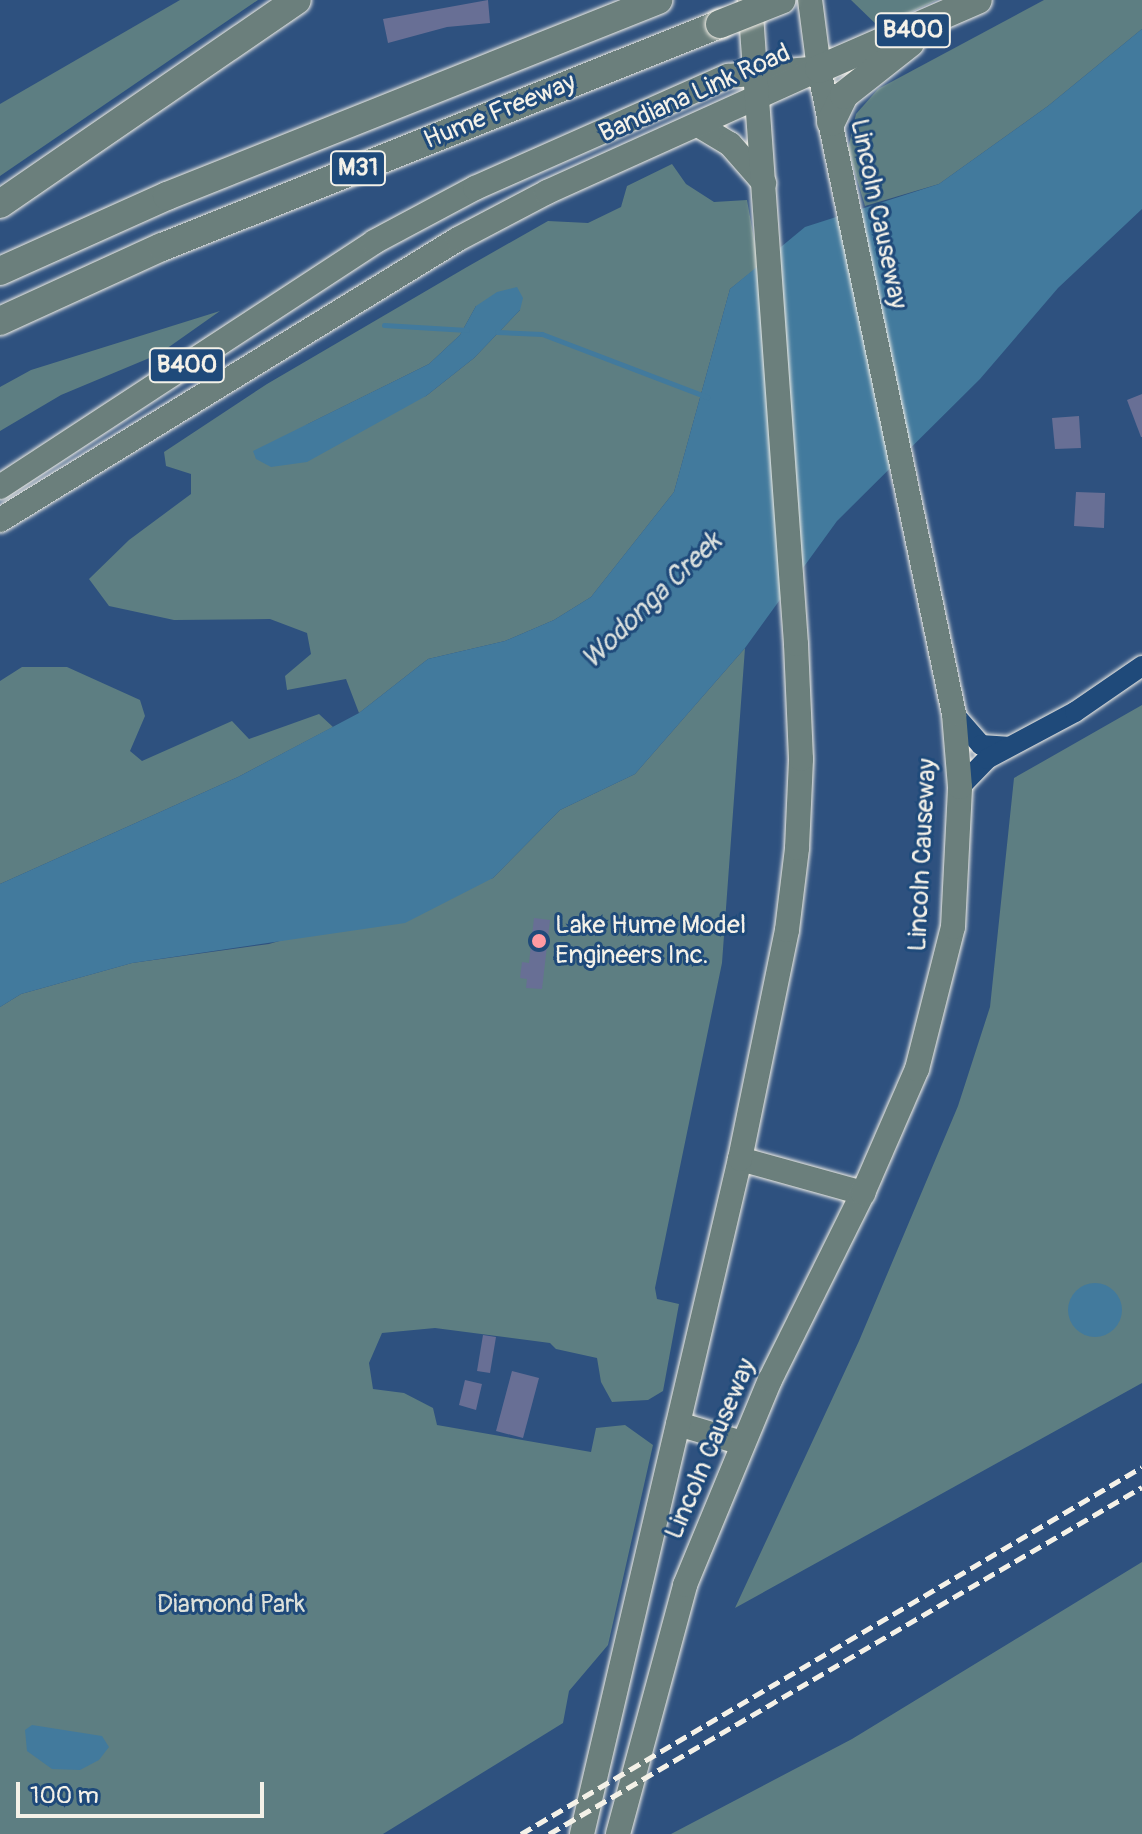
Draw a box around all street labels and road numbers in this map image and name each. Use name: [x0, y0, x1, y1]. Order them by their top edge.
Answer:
road number: B400: [873, 10, 953, 50]
street label: Bandiana Link Road: [595, 38, 795, 150]
street label: Hume Freeway: [419, 67, 581, 157]
street label: Lincoln Causeway: [843, 116, 913, 312]
road number: M31: [328, 148, 388, 188]
road number: B400: [147, 345, 227, 385]
street label: Lincoln Causeway: [902, 758, 944, 952]
street label: Lincoln Causeway: [659, 1354, 763, 1544]

